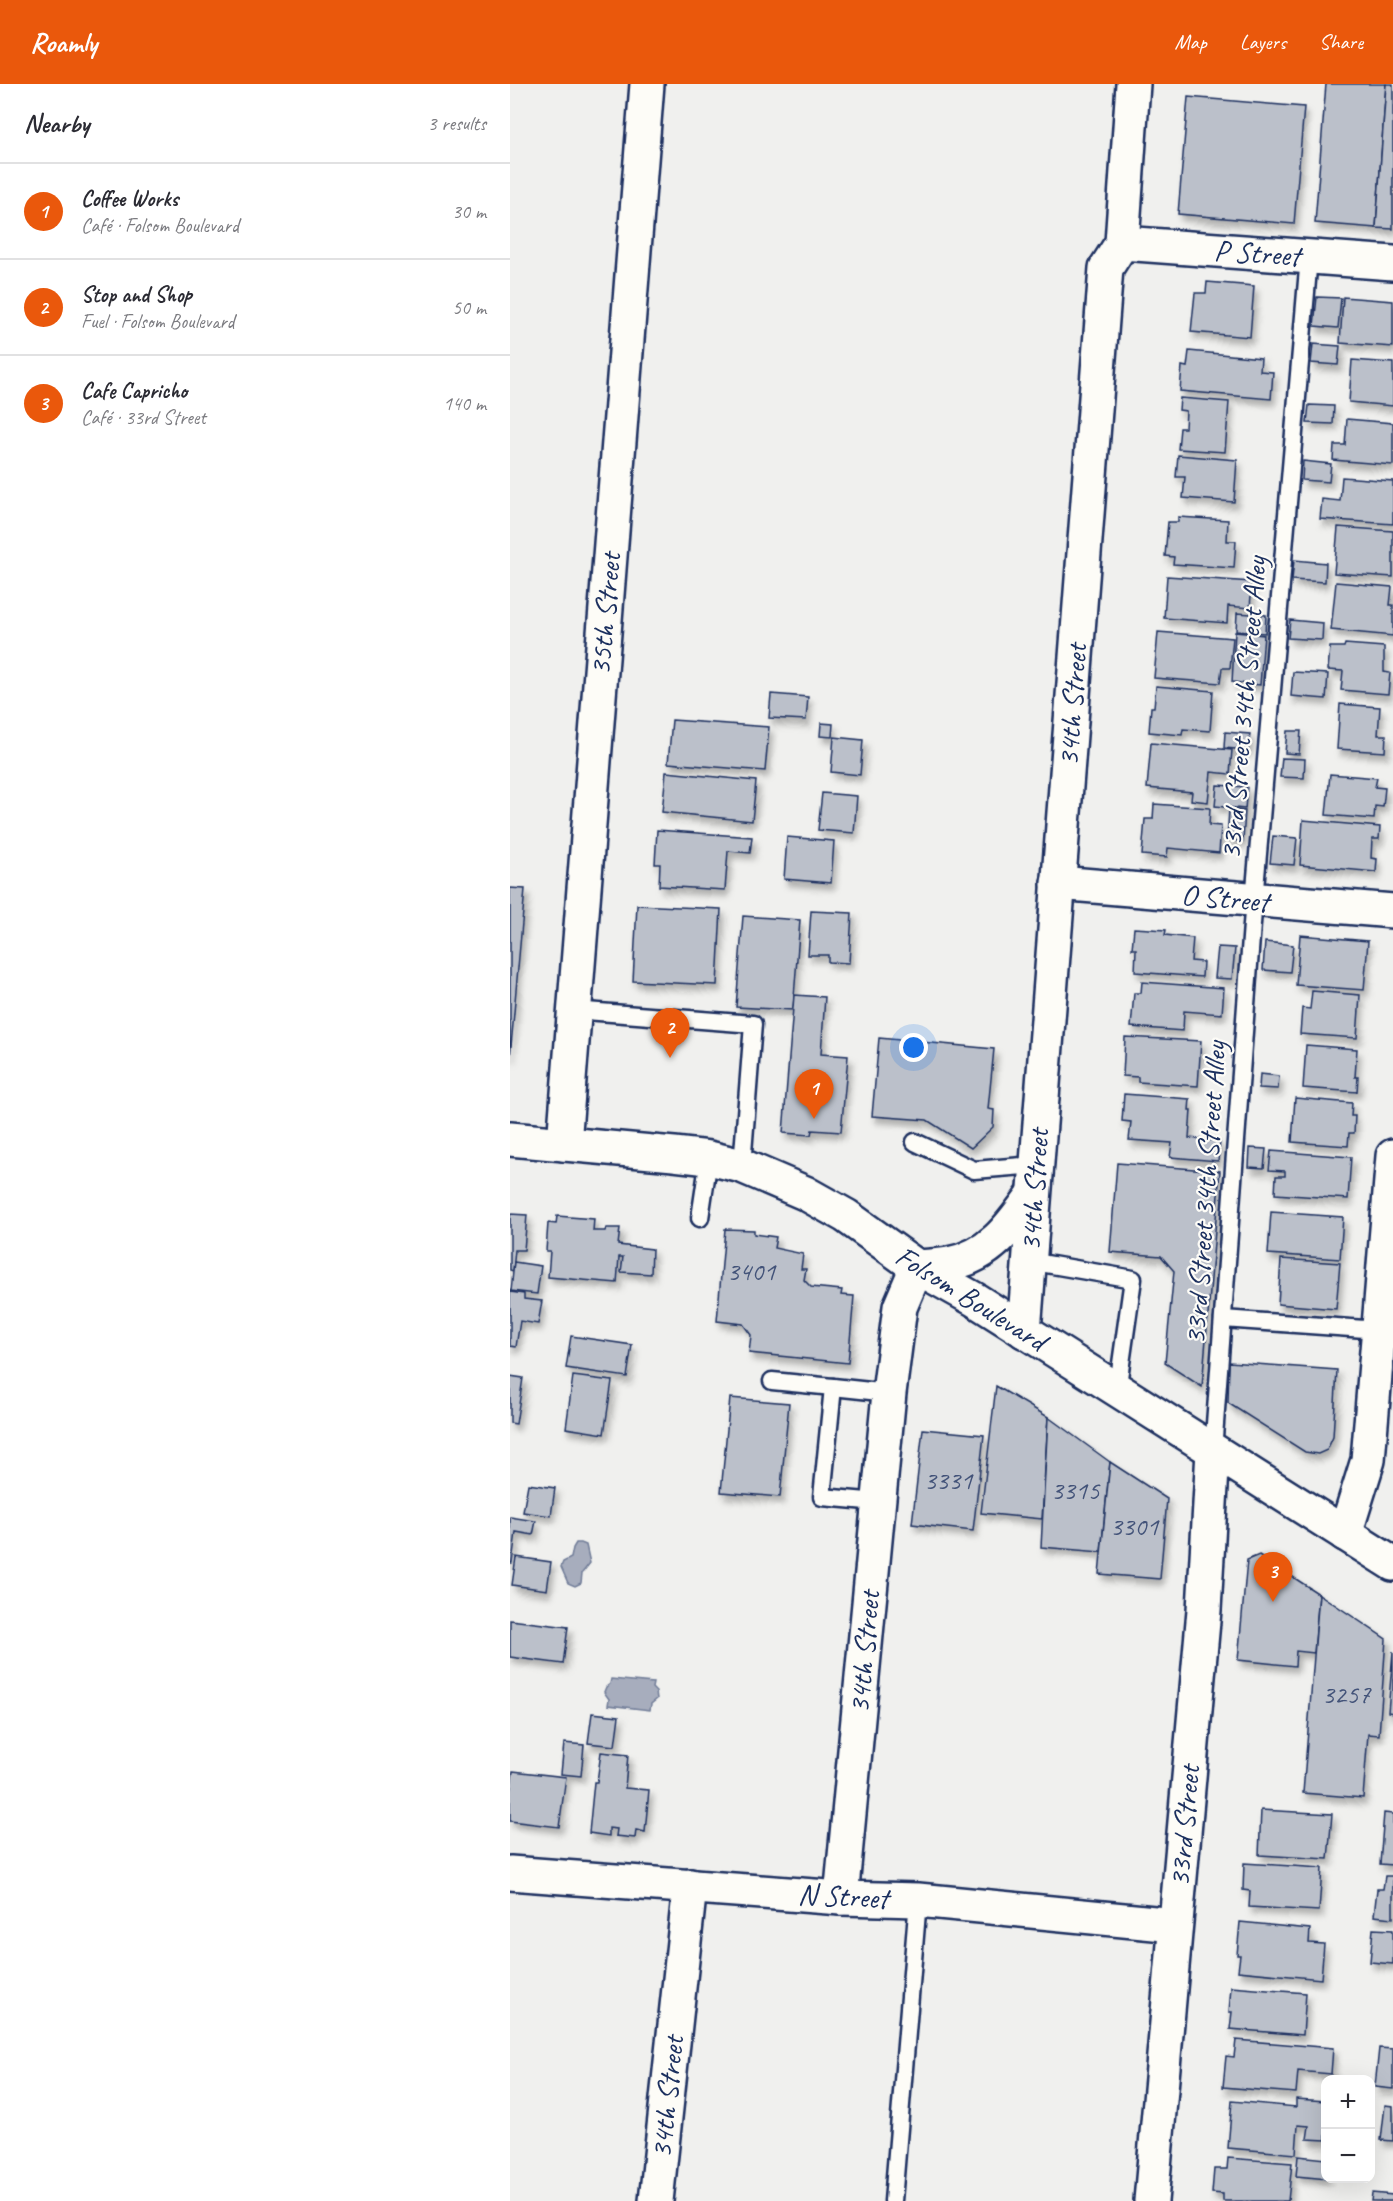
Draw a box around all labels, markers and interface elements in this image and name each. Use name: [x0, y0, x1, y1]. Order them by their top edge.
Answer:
text: Roamly: [30, 25, 97, 60]
text: Map: [1174, 29, 1207, 55]
text: Layers: [1240, 29, 1286, 55]
text: Share: [1319, 29, 1363, 55]
text: Nearby: [24, 107, 89, 140]
text: 3 results: [427, 111, 486, 136]
text: Coffee Works: [81, 185, 178, 213]
text: 1: [39, 199, 48, 224]
text: 30 m: [452, 199, 486, 224]
text: Café · Folsom Boulevard: [81, 213, 239, 238]
street label: P Street: [1213, 231, 1305, 275]
text: Stop and Shop: [81, 281, 192, 309]
text: 2: [39, 295, 48, 320]
text: 50 m: [452, 295, 486, 320]
text: Fuel · Folsom Boulevard: [81, 309, 234, 334]
text: Cafe Capricho: [81, 377, 187, 405]
text: 3: [39, 391, 48, 416]
text: 140 m: [443, 391, 486, 416]
text: Café · 33rd Street: [81, 405, 206, 430]
street label: 35th Street: [581, 548, 630, 677]
street label: 33rd Street 34th Street Alley: [1211, 553, 1275, 861]
street label: 34th Street: [1049, 639, 1095, 767]
street label: O Street: [1180, 875, 1274, 921]
pin: 2: [650, 1008, 690, 1058]
your location: [899, 1033, 928, 1062]
street label: 33rd Street 34th Street Alley: [1175, 1038, 1235, 1346]
pin: 1: [794, 1070, 834, 1119]
street label: 34th Street: [1011, 1124, 1057, 1252]
street label: Folsom Boulevard: [889, 1237, 1057, 1362]
house number: 3401: [727, 1254, 777, 1288]
house number: 3331: [924, 1463, 974, 1497]
house number: 3315: [1051, 1473, 1101, 1507]
house number: 3301: [1110, 1509, 1160, 1543]
pin: 3: [1254, 1552, 1293, 1602]
street label: 34th Street: [840, 1586, 889, 1715]
house number: 3257: [1322, 1677, 1372, 1711]
street label: 33rd Street: [1160, 1761, 1208, 1888]
street label: N Street: [797, 1875, 893, 1918]
street label: 34th Street: [642, 2031, 693, 2160]
map controls: [1321, 2075, 1375, 2183]
button: +: [1321, 2075, 1375, 2129]
button: −: [1321, 2129, 1375, 2183]

